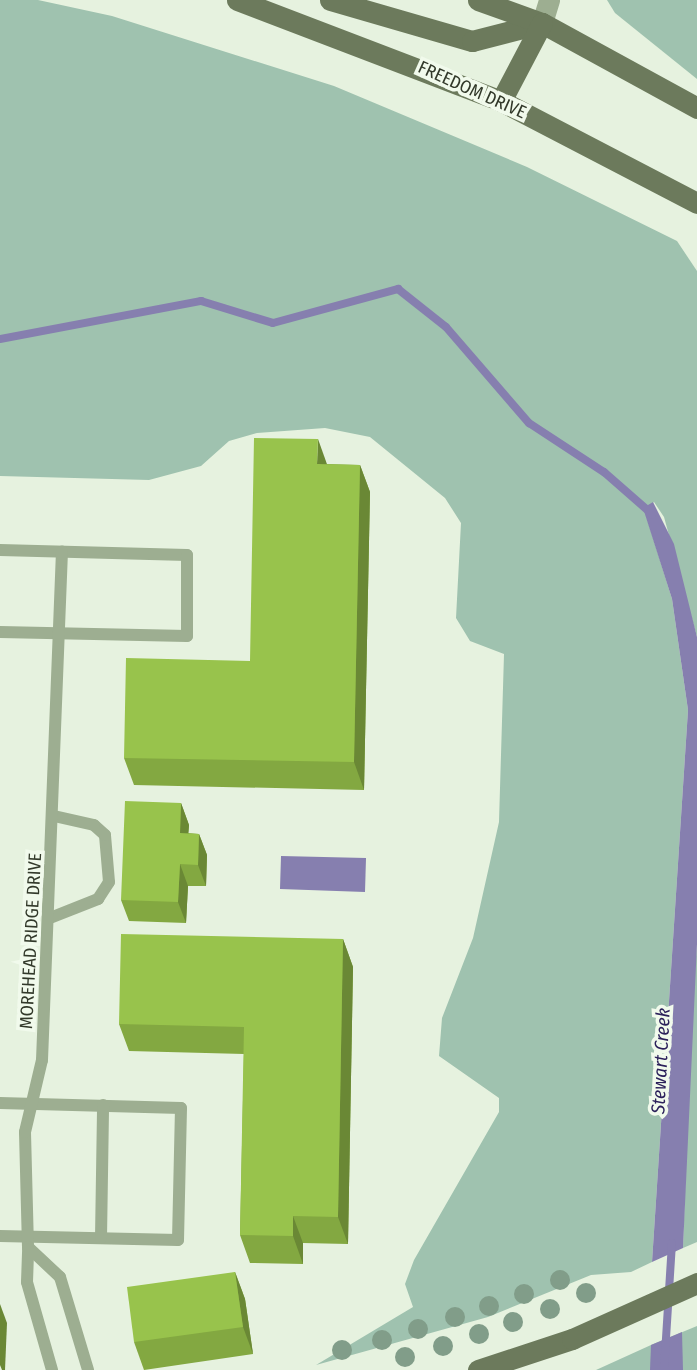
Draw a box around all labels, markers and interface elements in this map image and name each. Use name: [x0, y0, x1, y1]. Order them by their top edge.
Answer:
street label: FREEDOM DRIVE: [415, 57, 529, 123]
street label: MOREHEAD RIDGE DRIVE: [16, 852, 46, 1030]
water label: Stewart Creek: [647, 1007, 675, 1115]

